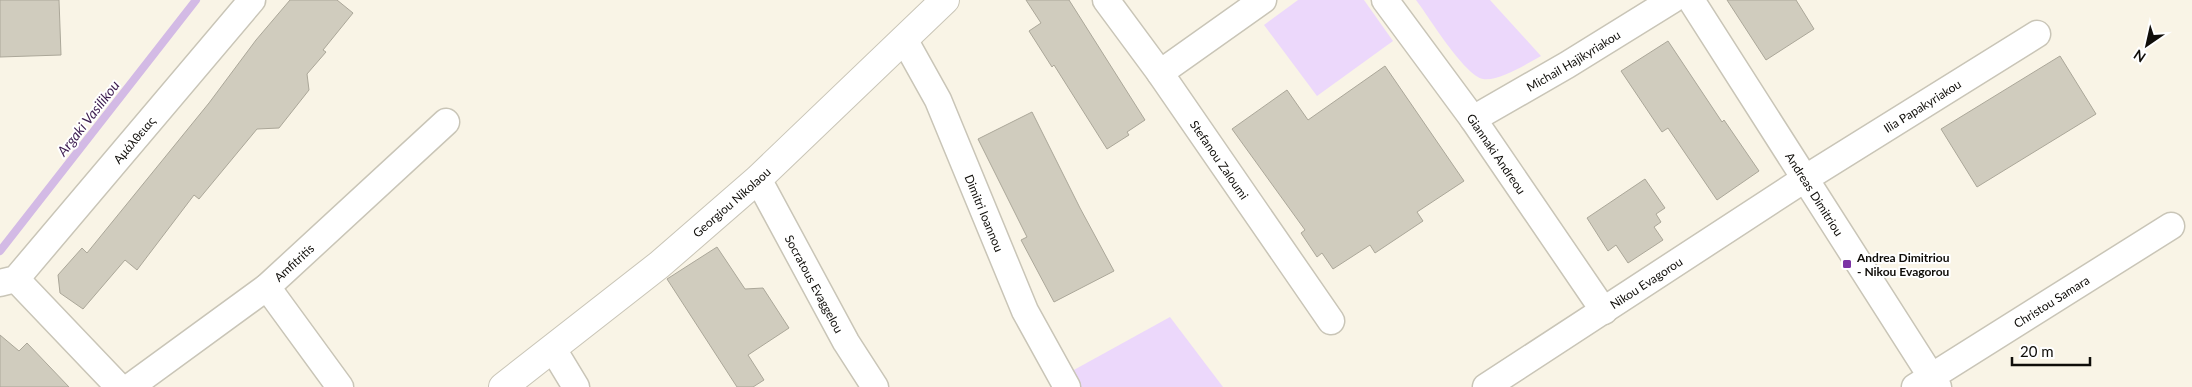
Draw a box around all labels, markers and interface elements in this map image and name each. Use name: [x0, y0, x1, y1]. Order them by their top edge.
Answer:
north arrow: [2122, 20, 2172, 70]
street label: Michail Hajikyriakou: [1524, 27, 1623, 94]
text: N: [2130, 46, 2149, 66]
street label: Ilia Papakyriakou: [1881, 76, 1964, 135]
water label: Argaki Vasilikou: [53, 77, 123, 160]
street label: Giannaki Andreou: [1464, 110, 1529, 197]
street label: Αμάλθειας: [110, 113, 158, 166]
street label: Stefanou Zaloumi: [1187, 117, 1252, 202]
street label: Andreas Dimitriou: [1783, 149, 1847, 238]
street label: Georgiou Nikolaou: [689, 164, 773, 240]
street label: Dimitri Ioannou: [962, 172, 1007, 254]
street label: Socratous Evaggelou: [782, 232, 847, 335]
street label: Amfitritis: [271, 240, 317, 284]
place label: Andrea Dimitriou - Nikou Evagorou: [1856, 250, 1950, 279]
street label: Nikou Evagorou: [1607, 253, 1685, 312]
marker: Andrea Dimitriou - Nikou Evagorou: [1841, 258, 1853, 270]
street label: Christou Samara: [2011, 272, 2092, 331]
scale bar: [2012, 334, 2090, 366]
text: 20 m: [2020, 342, 2054, 360]

